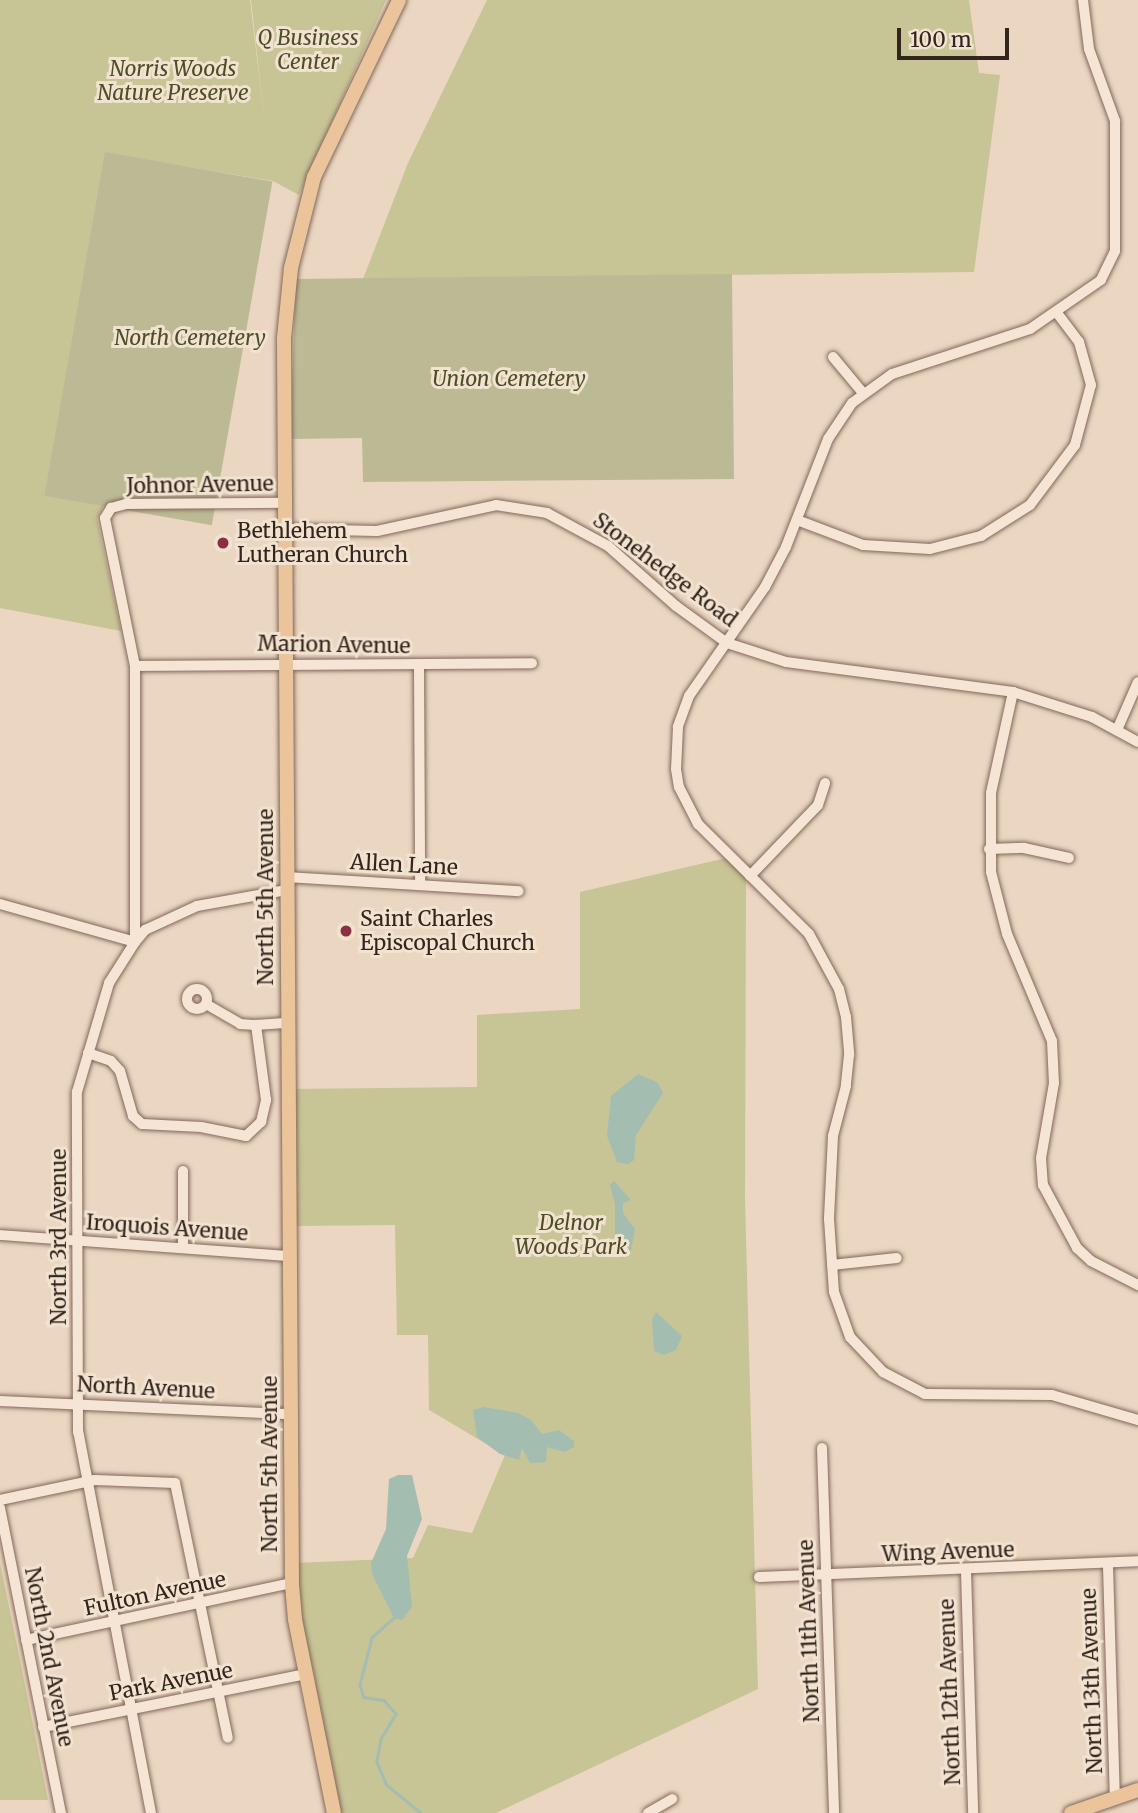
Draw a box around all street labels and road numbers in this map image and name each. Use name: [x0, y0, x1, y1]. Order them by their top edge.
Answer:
street label: Johnor Avenue: [126, 471, 274, 499]
street label: Stonehedge Road: [588, 508, 742, 632]
street label: Marion Avenue: [257, 631, 411, 659]
street label: North 5th Avenue: [253, 809, 279, 985]
street label: Allen Lane: [350, 850, 458, 880]
street label: North 3rd Avenue: [46, 1149, 72, 1325]
street label: Iroquois Avenue: [85, 1210, 249, 1246]
street label: North Avenue: [76, 1372, 216, 1404]
street label: North 5th Avenue: [257, 1376, 283, 1552]
street label: Wing Avenue: [881, 1537, 1015, 1567]
street label: North 11th Avenue: [793, 1539, 825, 1723]
street label: North 2nd Avenue: [19, 1565, 79, 1749]
street label: Fulton Avenue: [82, 1567, 228, 1621]
street label: North 13th Avenue: [1076, 1588, 1108, 1774]
street label: North 12th Avenue: [934, 1598, 966, 1786]
street label: Park Avenue: [107, 1658, 235, 1706]

